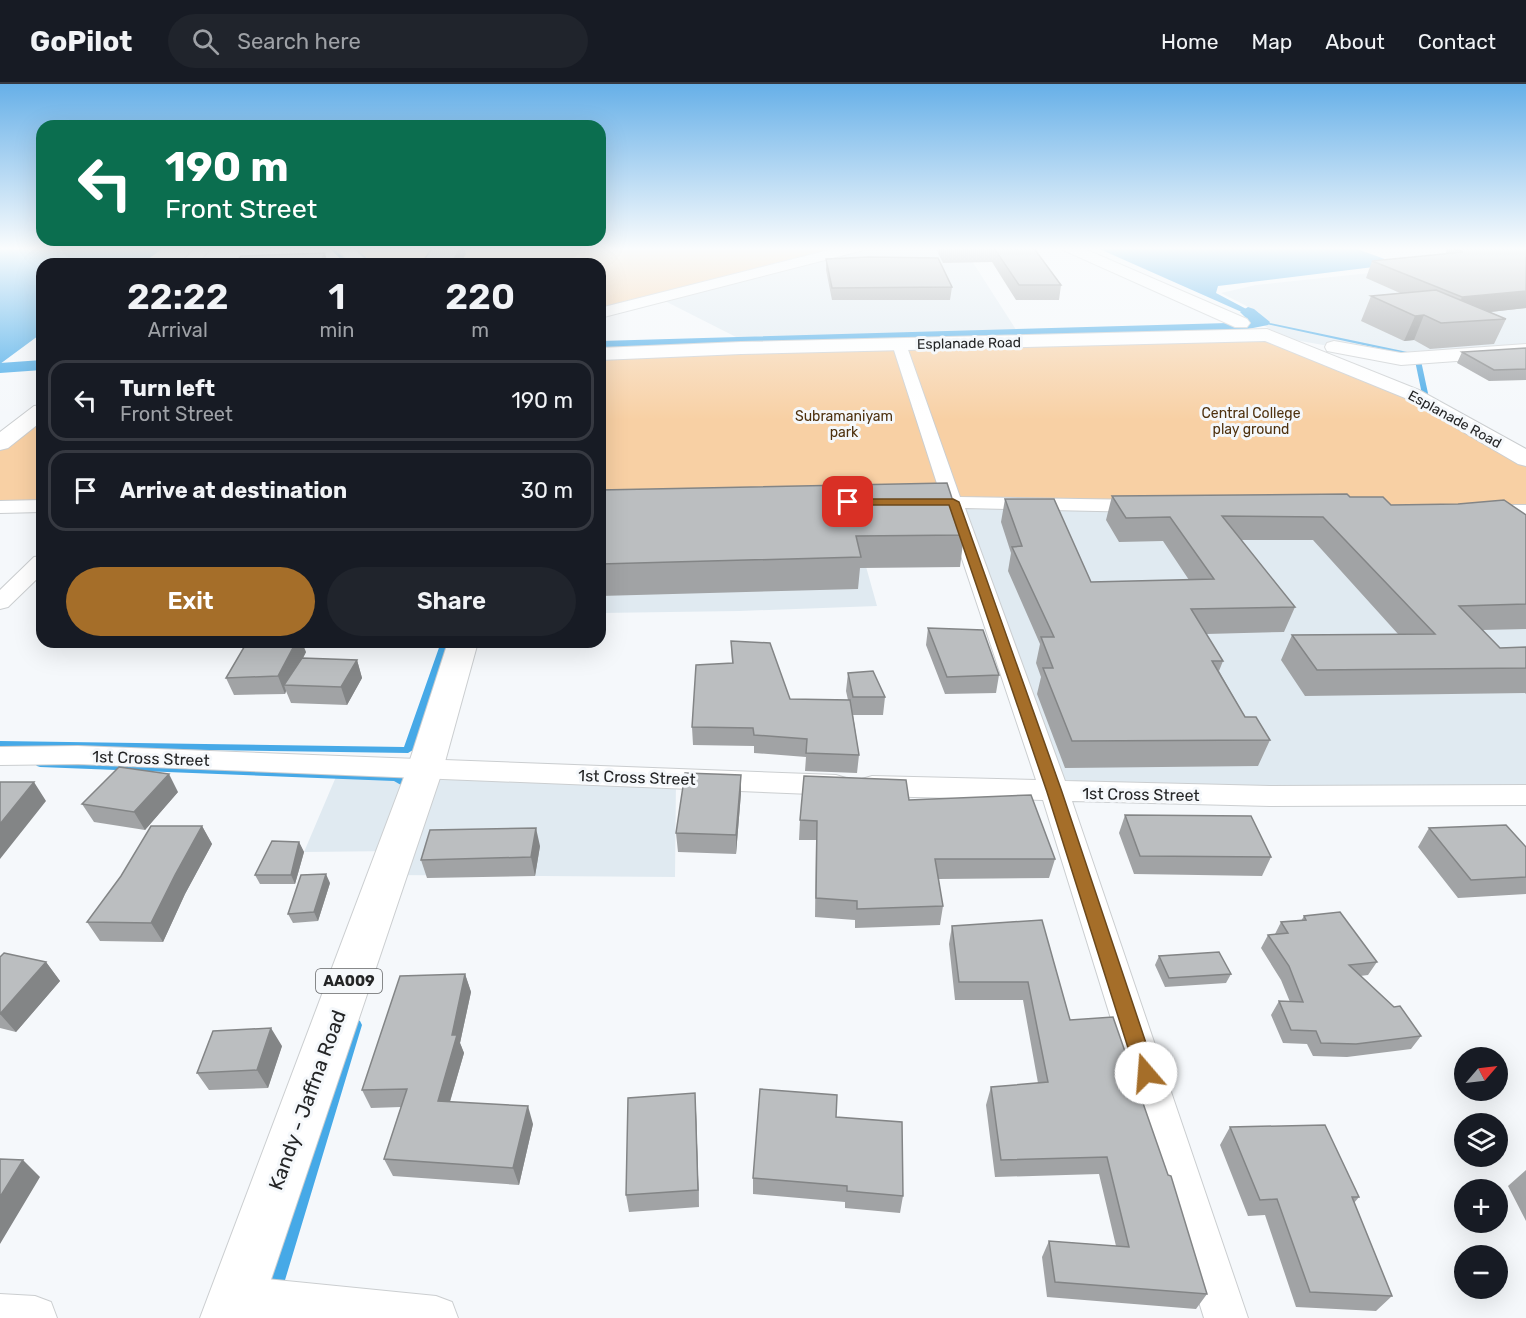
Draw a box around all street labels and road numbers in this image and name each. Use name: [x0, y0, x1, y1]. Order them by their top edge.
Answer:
street label: Esplanade Road: [917, 334, 1021, 353]
street label: Esplanade Road: [1405, 387, 1504, 452]
street label: 1st Cross Street: [92, 747, 210, 770]
street label: 1st Cross Street: [578, 766, 696, 789]
street label: 1st Cross Street: [1082, 784, 1200, 805]
road number: AA009: [316, 969, 382, 993]
street label: Kandy - Jaffna Road: [263, 1007, 351, 1193]

